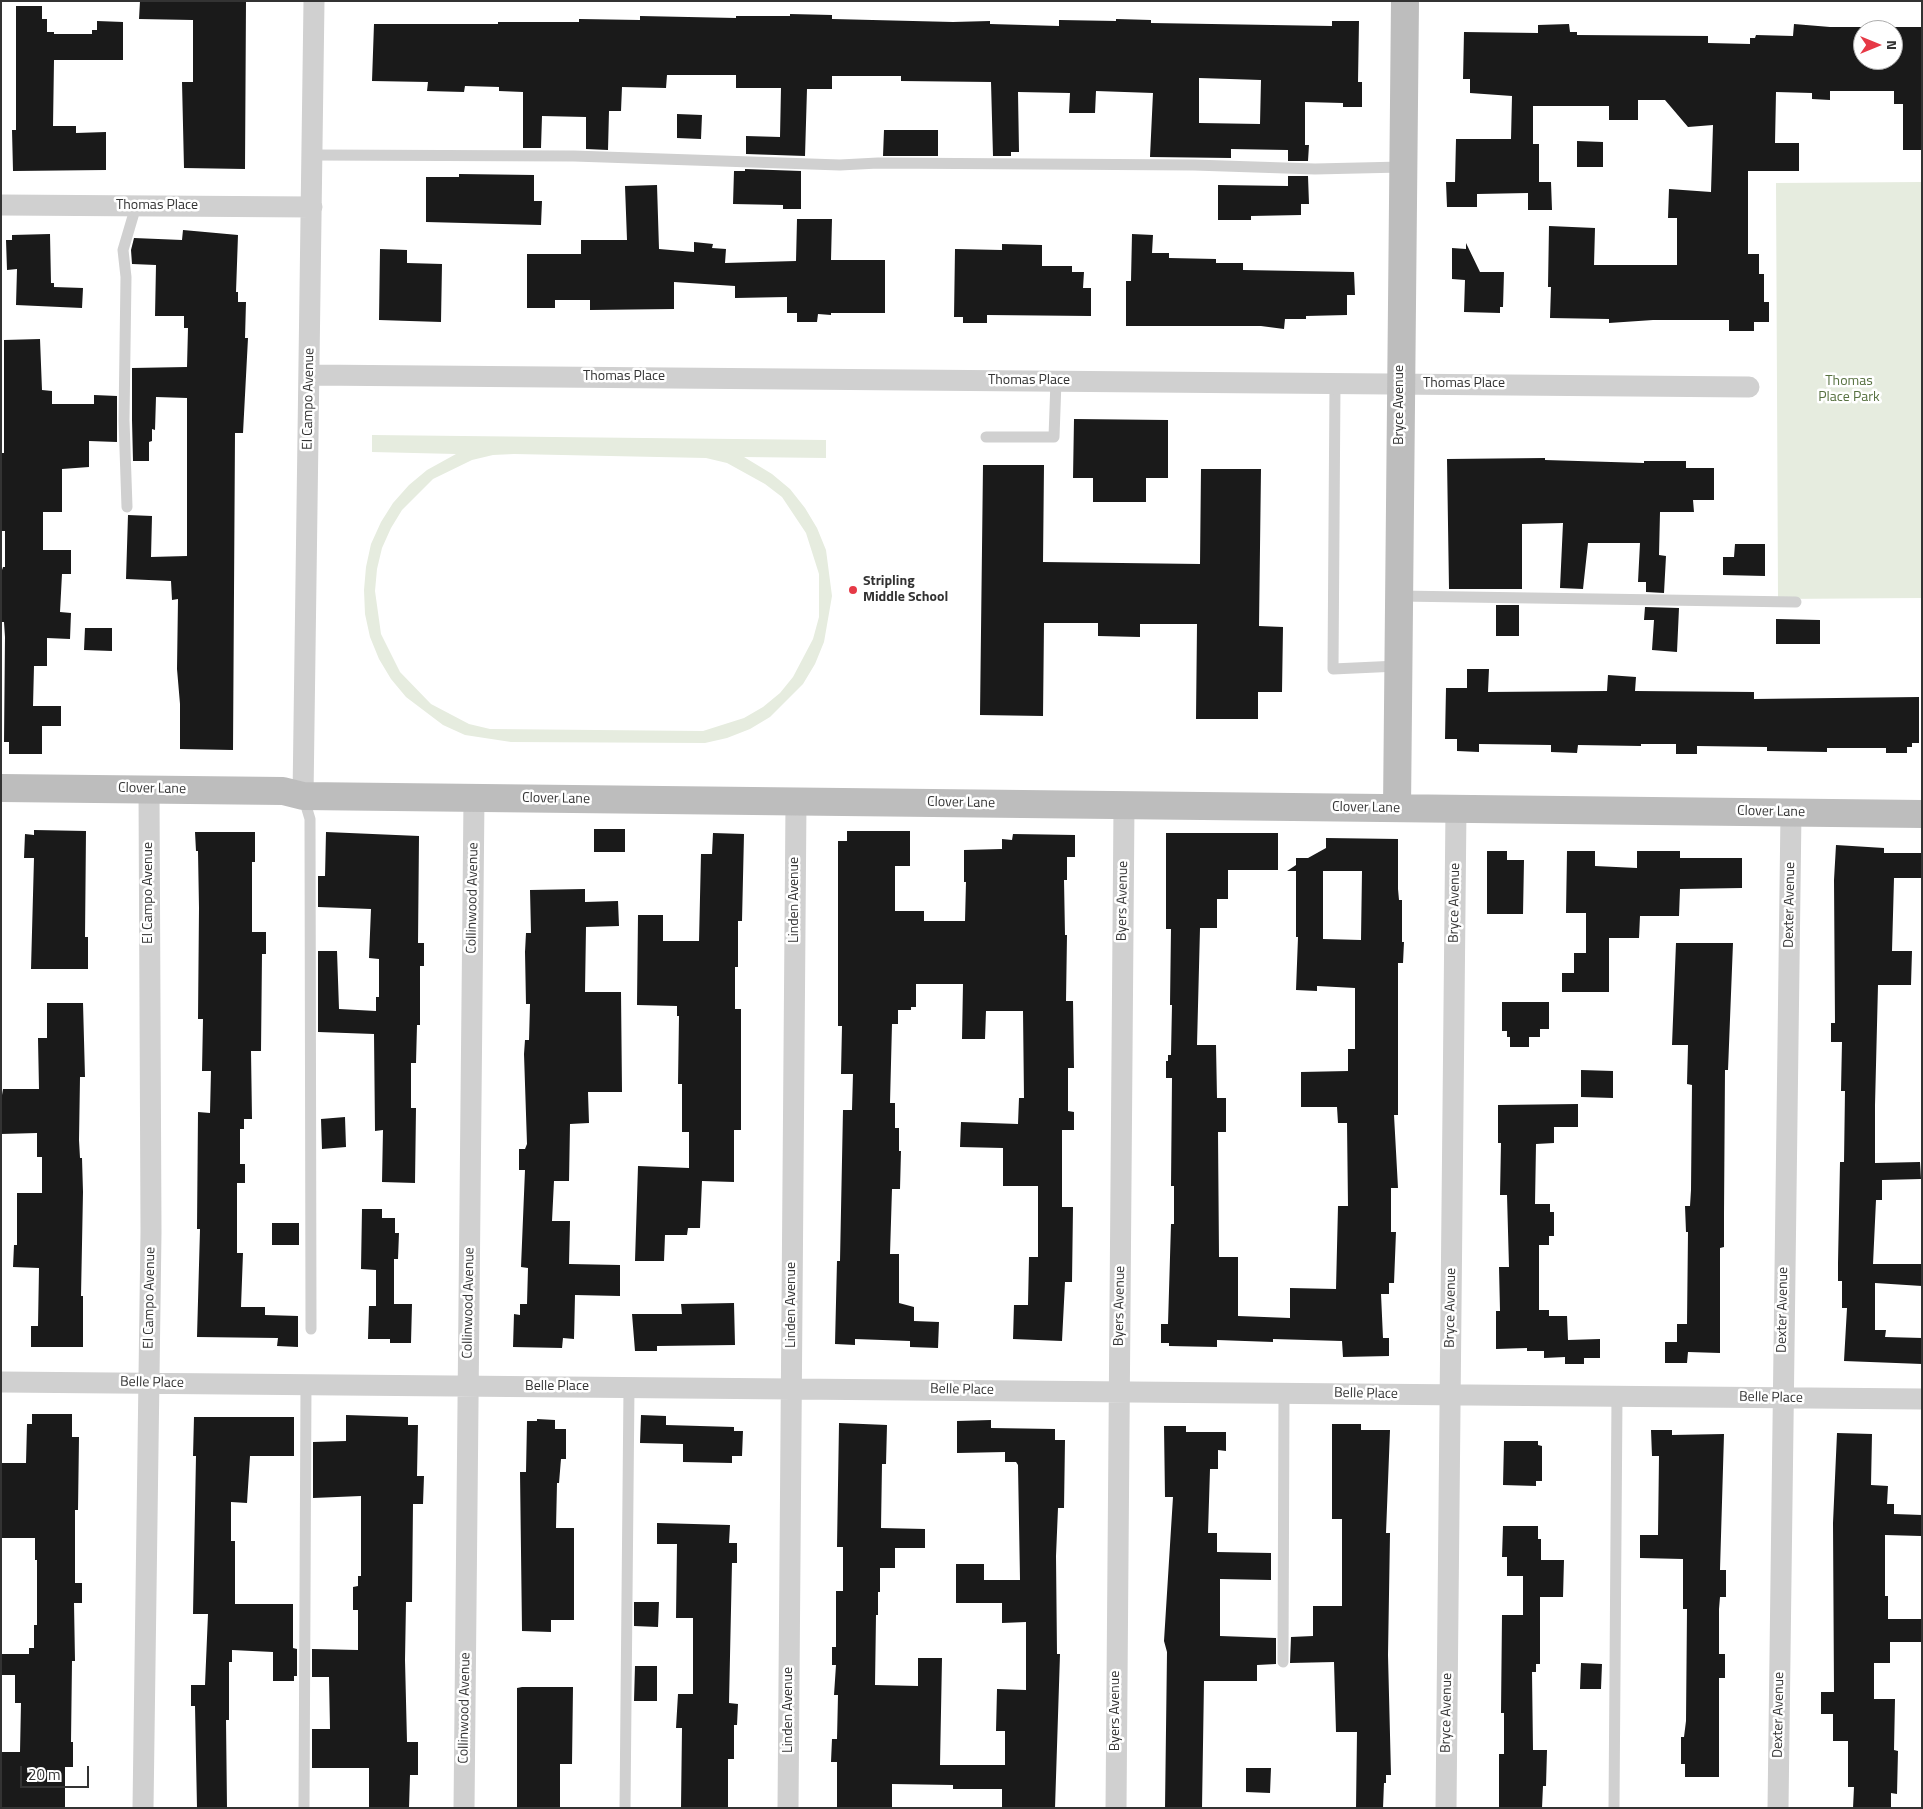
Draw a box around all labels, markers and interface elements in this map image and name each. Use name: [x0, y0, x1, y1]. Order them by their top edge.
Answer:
north arrow: [1853, 20, 1903, 70]
text: N: [1882, 40, 1903, 50]
street label: Thomas Place: [116, 198, 198, 214]
street label: El Campo Avenue: [300, 348, 318, 450]
street label: Bryce Avenue: [1392, 365, 1408, 445]
street label: Thomas Place: [583, 369, 665, 385]
street label: Thomas Place: [988, 373, 1070, 389]
park label: Thomas Place Park: [1818, 374, 1880, 407]
street label: Thomas Place: [1423, 376, 1505, 392]
place label: Stripling Middle School: [863, 574, 948, 606]
marker: Stripling Middle School: [847, 584, 859, 596]
street label: Clover Lane: [118, 780, 186, 798]
street label: Clover Lane: [522, 790, 590, 808]
street label: Clover Lane: [927, 794, 995, 812]
street label: Clover Lane: [1332, 799, 1400, 817]
street label: Clover Lane: [1737, 803, 1805, 821]
street label: El Campo Avenue: [141, 842, 157, 944]
street label: Collinwood Avenue: [464, 842, 482, 954]
street label: Linden Avenue: [787, 857, 803, 943]
street label: Byers Avenue: [1114, 861, 1132, 941]
street label: Dexter Avenue: [1781, 862, 1799, 948]
street label: Bryce Avenue: [1446, 863, 1464, 943]
street label: El Campo Avenue: [141, 1247, 159, 1349]
street label: Collinwood Avenue: [460, 1247, 478, 1359]
street label: Linden Avenue: [784, 1262, 800, 1348]
street label: Byers Avenue: [1111, 1266, 1129, 1346]
street label: Dexter Avenue: [1774, 1267, 1792, 1353]
street label: Bryce Avenue: [1442, 1268, 1460, 1348]
street label: Belle Place: [120, 1374, 184, 1392]
street label: Belle Place: [525, 1379, 589, 1395]
street label: Belle Place: [930, 1381, 994, 1399]
street label: Belle Place: [1334, 1385, 1398, 1403]
street label: Belle Place: [1739, 1389, 1803, 1407]
street label: Collinwood Avenue: [456, 1652, 474, 1764]
street label: Linden Avenue: [781, 1667, 797, 1753]
street label: Byers Avenue: [1108, 1671, 1124, 1751]
street label: Dexter Avenue: [1770, 1672, 1788, 1758]
street label: Bryce Avenue: [1438, 1673, 1456, 1753]
scale bar: [22, 1756, 91, 1788]
text: 20 m: [28, 1763, 61, 1786]

